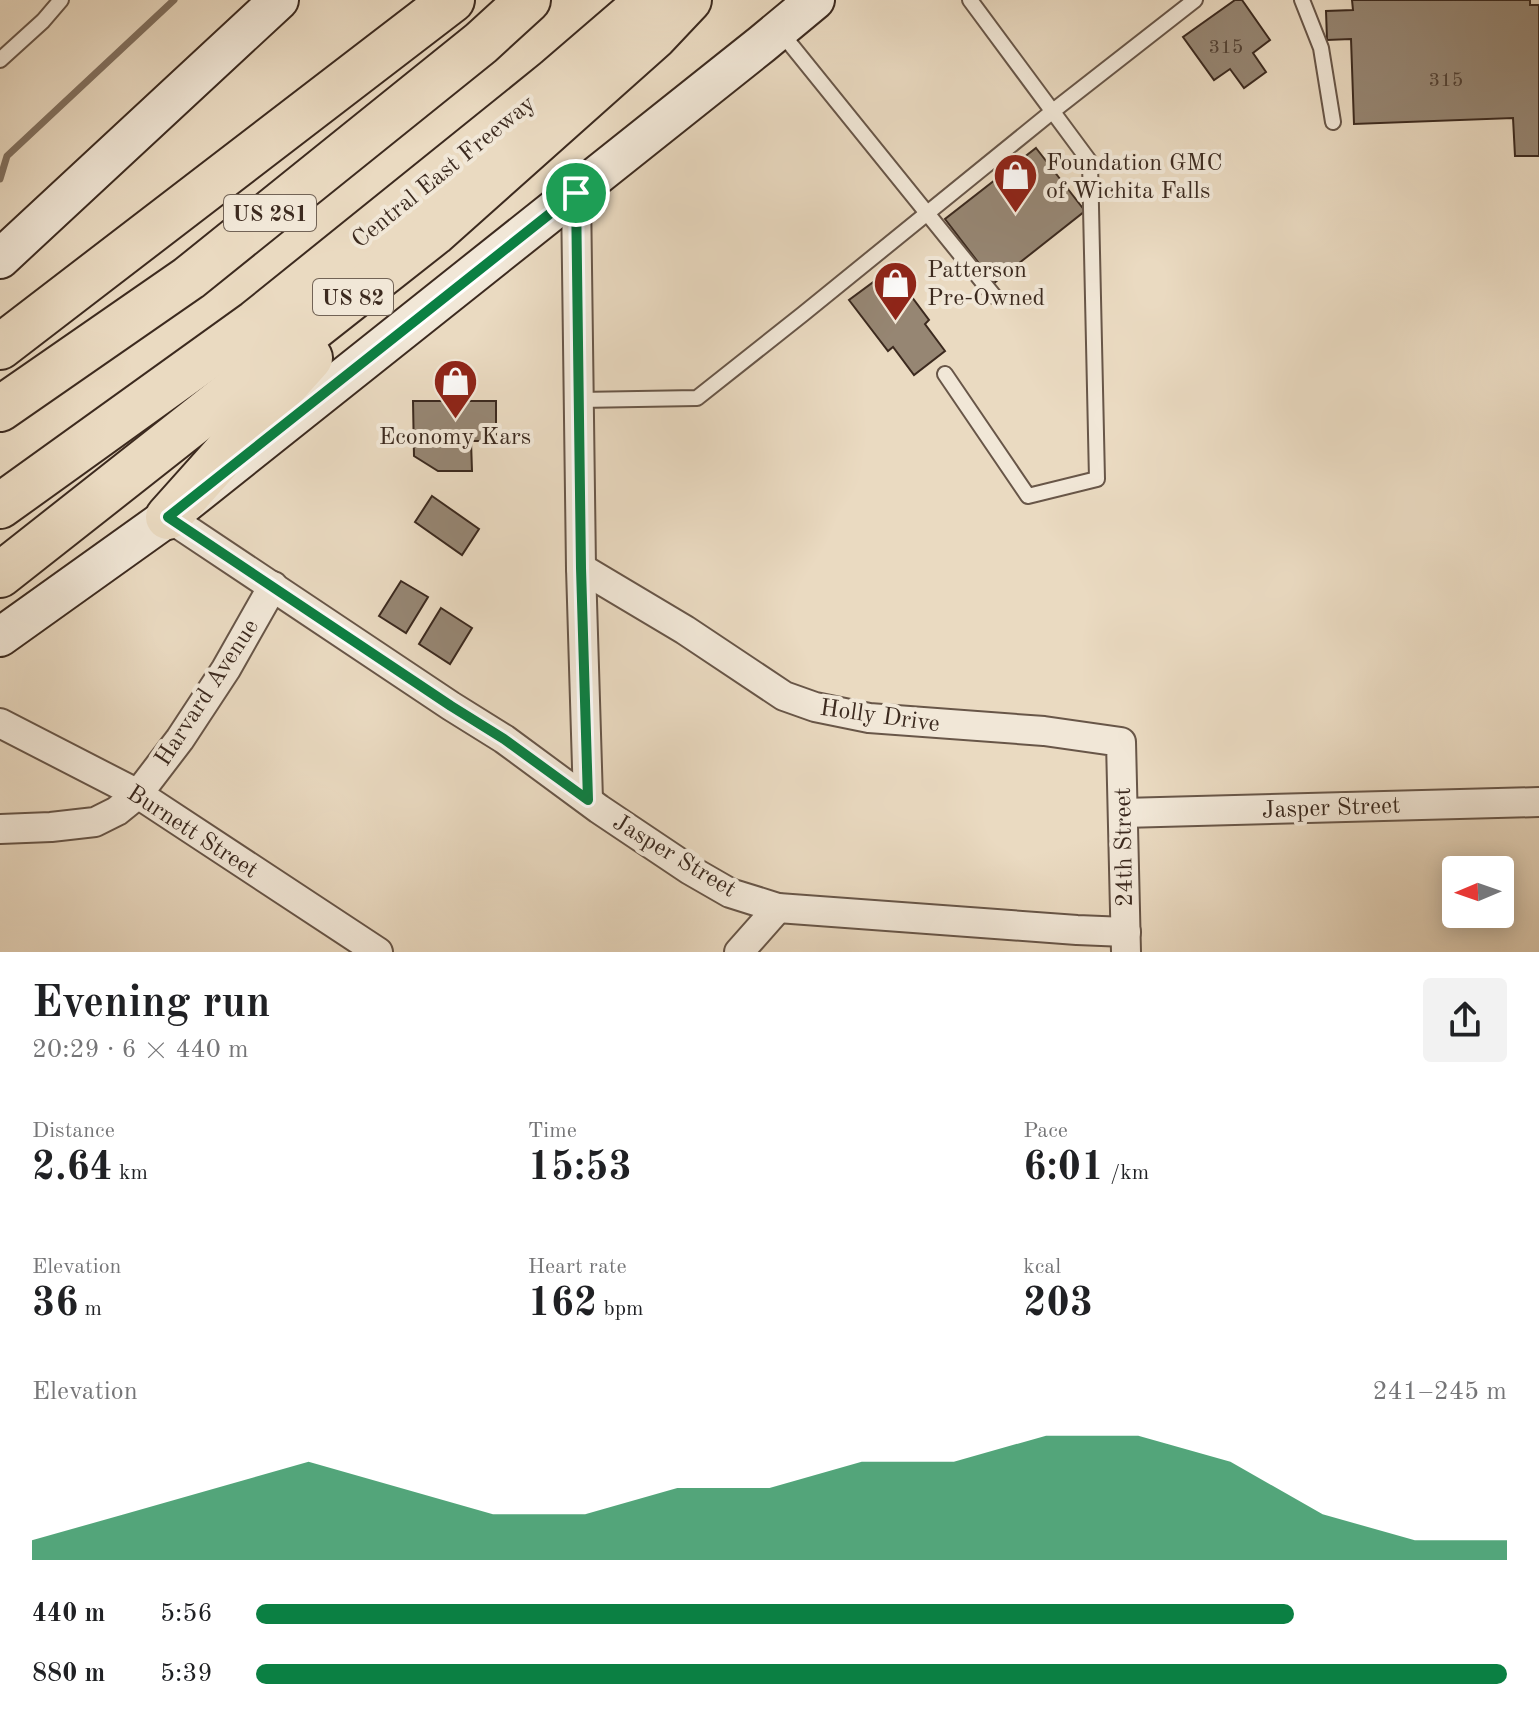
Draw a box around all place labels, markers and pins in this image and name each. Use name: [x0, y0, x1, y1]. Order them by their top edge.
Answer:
shop icon: Foundation GMC of Wichita Falls: [991, 152, 1039, 215]
place label: Foundation GMC of Wichita Falls: [1046, 152, 1223, 204]
pin: [542, 159, 610, 227]
shop icon: Patterson Pre-Owned: [872, 259, 920, 322]
place label: Patterson Pre-Owned: [927, 259, 1045, 311]
shop icon: Economy Kars: [431, 358, 479, 421]
place label: Economy Kars: [379, 426, 531, 450]

